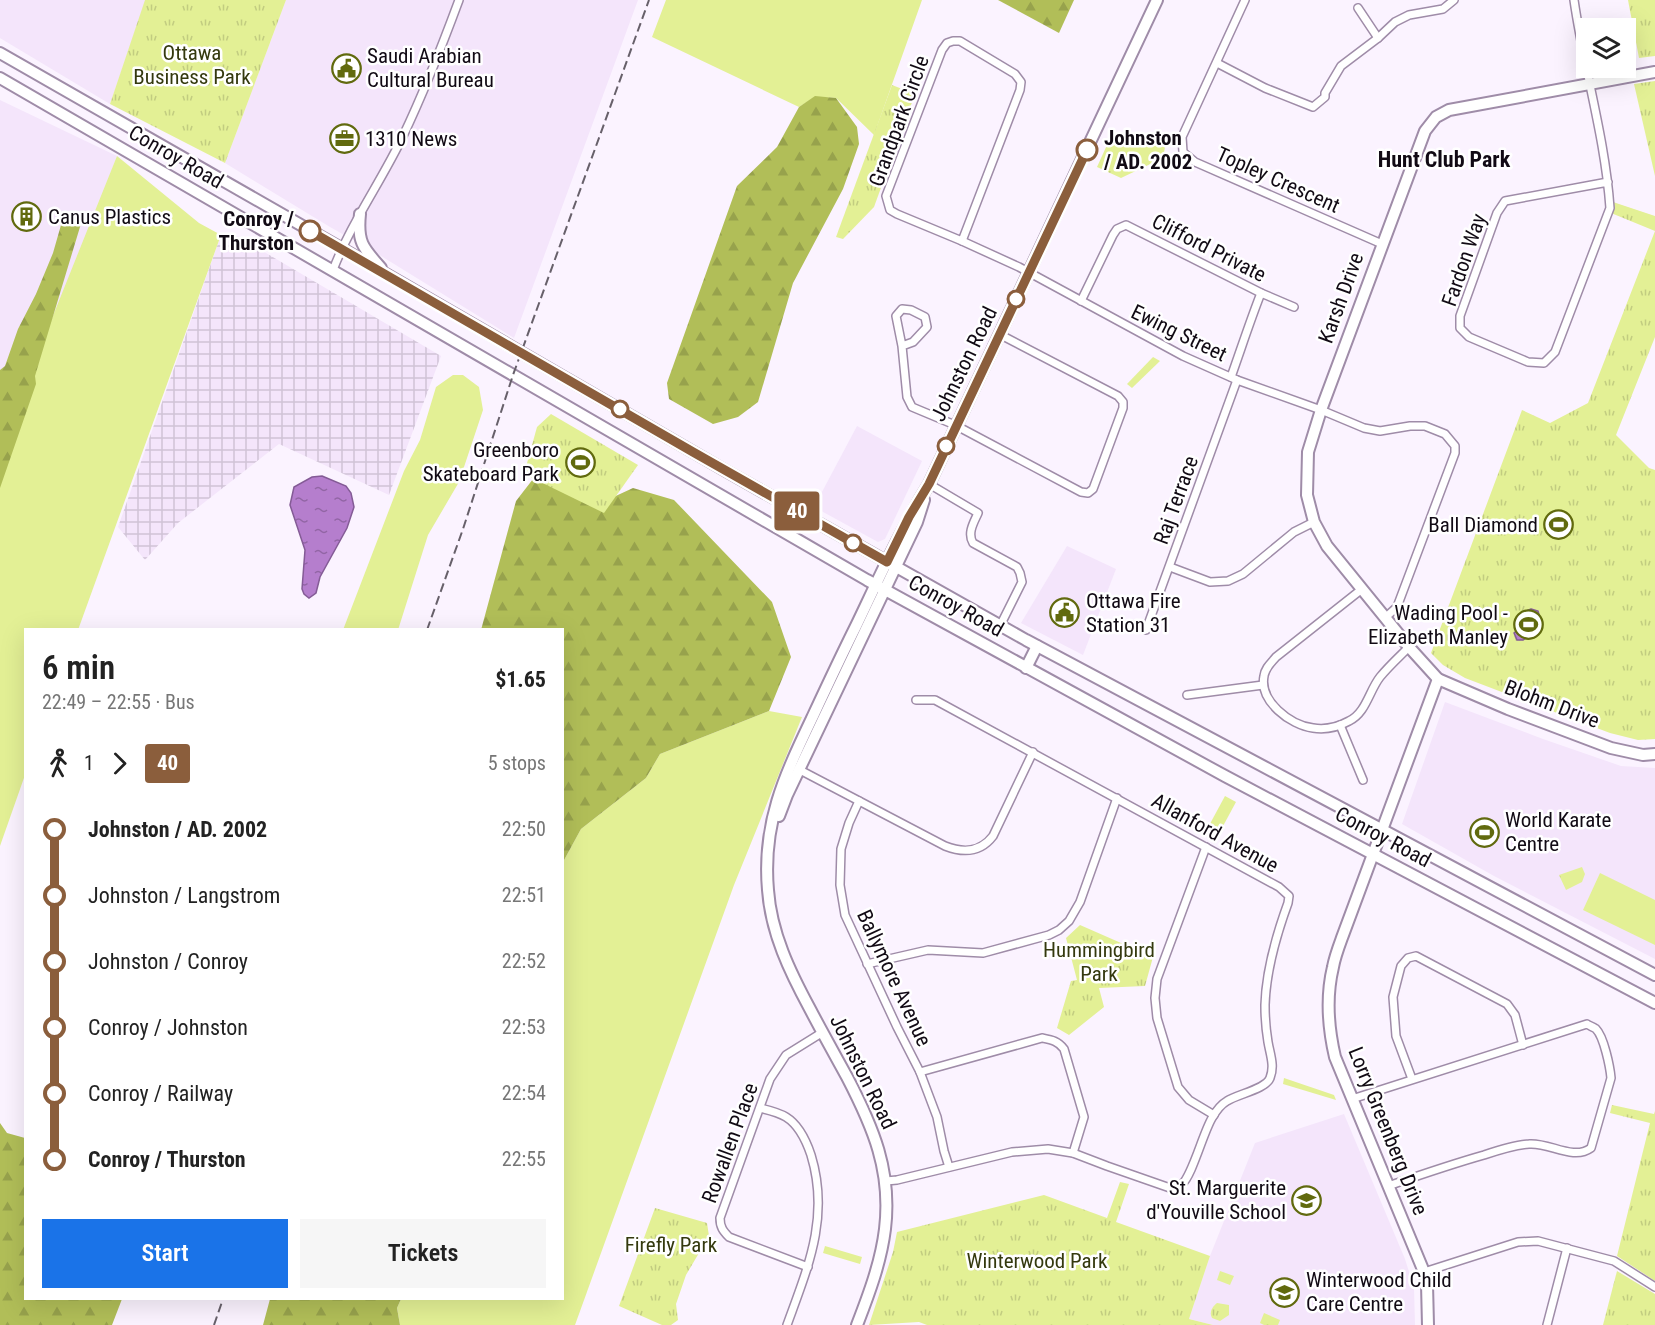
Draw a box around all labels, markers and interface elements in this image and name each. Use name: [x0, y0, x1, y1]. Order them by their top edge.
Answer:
map controls: [1576, 18, 1636, 78]
button: layers: [1576, 18, 1636, 78]
park label: Ottawa Business Park: [133, 41, 251, 89]
place label: Saudi Arabian Cultural Bureau: [367, 44, 494, 92]
public building icon: Saudi Arabian Cultural Bureau: [330, 52, 362, 84]
street label: Grandpark Circle: [864, 52, 934, 190]
street label: Conroy Road: [125, 120, 227, 194]
office icon: 1310 News: [328, 123, 360, 155]
place label: Johnston / AD. 2002: [1103, 126, 1192, 174]
place label: 1310 News: [365, 127, 457, 151]
marker: Johnston / AD. 2002: [1076, 139, 1098, 161]
street label: Topley Crescent: [1213, 142, 1343, 218]
district label: Hunt Club Park: [1378, 147, 1511, 172]
building icon: Canus Plastics: [11, 201, 43, 233]
place label: Canus Plastics: [48, 205, 171, 229]
place label: Conroy / Thurston: [219, 207, 294, 255]
street label: Clifford Private: [1148, 209, 1270, 287]
street label: Fardon Way: [1437, 210, 1491, 309]
marker: Conroy / Thurston: [299, 220, 321, 242]
street label: Karsh Drive: [1314, 249, 1368, 346]
unlabelled marker: [1007, 290, 1025, 308]
street label: Ewing Street: [1127, 300, 1231, 366]
street label: Johnston Road: [926, 303, 1002, 425]
unlabelled marker: [611, 400, 629, 418]
unlabelled marker: [937, 437, 955, 455]
place label: Greenboro Skateboard Park: [423, 438, 560, 486]
sports icon: Greenboro Skateboard Park: [564, 446, 596, 478]
street label: Raj Terrace: [1149, 452, 1203, 547]
line badge: 40: [770, 492, 824, 530]
text: 40: [786, 499, 808, 523]
sports icon: Ball Diamond: [1543, 509, 1575, 541]
place label: Ball Diamond: [1428, 513, 1538, 537]
unlabelled marker: [844, 534, 862, 552]
street label: Conroy Road: [904, 570, 1008, 642]
place label: Ottawa Fire Station 31: [1086, 589, 1181, 637]
public building icon: Ottawa Fire Station 31: [1049, 597, 1081, 629]
place label: Wading Pool - Elizabeth Manley: [1368, 601, 1508, 649]
sports icon: Wading Pool - Elizabeth Manley: [1513, 609, 1545, 641]
text: 6 min: [42, 648, 115, 687]
text: $1.65: [495, 667, 546, 692]
street label: Blohm Drive: [1501, 675, 1603, 733]
text: 22:49 – 22:55 · Bus: [42, 690, 195, 714]
icon: walk: [42, 747, 75, 780]
icon: forward: [103, 747, 136, 780]
text: 1: [84, 751, 94, 775]
text: 40: [157, 751, 178, 775]
text: 5 stops: [488, 751, 546, 775]
street label: Allanford Avenue: [1147, 788, 1283, 878]
street label: Conroy Road: [1331, 802, 1435, 872]
place label: World Karate Centre: [1505, 808, 1611, 856]
sports icon: World Karate Centre: [1468, 816, 1500, 848]
text: Johnston / AD. 2002: [88, 817, 267, 842]
text: 22:50: [502, 817, 546, 841]
text: Johnston / Langstrom: [88, 883, 280, 908]
text: 22:51: [502, 883, 546, 907]
street label: Ballymore Avenue: [852, 906, 936, 1050]
park label: Hummingbird Park: [1043, 938, 1155, 986]
text: Johnston / Conroy: [88, 949, 248, 974]
text: 22:52: [502, 949, 546, 973]
street label: Johnston Road: [825, 1011, 901, 1133]
text: Conroy / Johnston: [88, 1015, 248, 1040]
text: 22:53: [502, 1015, 546, 1039]
street label: Lorry Greenberg Drive: [1343, 1044, 1433, 1219]
street label: Rowallen Place: [697, 1080, 763, 1206]
text: Conroy / Railway: [88, 1081, 233, 1106]
text: 22:54: [502, 1081, 546, 1105]
text: Conroy / Thurston: [88, 1147, 246, 1172]
text: 22:55: [502, 1147, 546, 1171]
place label: St. Marguerite d'Youville School: [1146, 1176, 1286, 1224]
school or university icon: St. Marguerite d'Youville School: [1291, 1184, 1323, 1216]
button: Start: [42, 1219, 288, 1288]
button: Tickets: [300, 1219, 546, 1288]
park label: Firefly Park: [625, 1233, 718, 1257]
park label: Winterwood Park: [966, 1249, 1108, 1273]
place label: Winterwood Child Care Centre: [1306, 1268, 1452, 1316]
school or university icon: Winterwood Child Care Centre: [1269, 1276, 1301, 1308]

